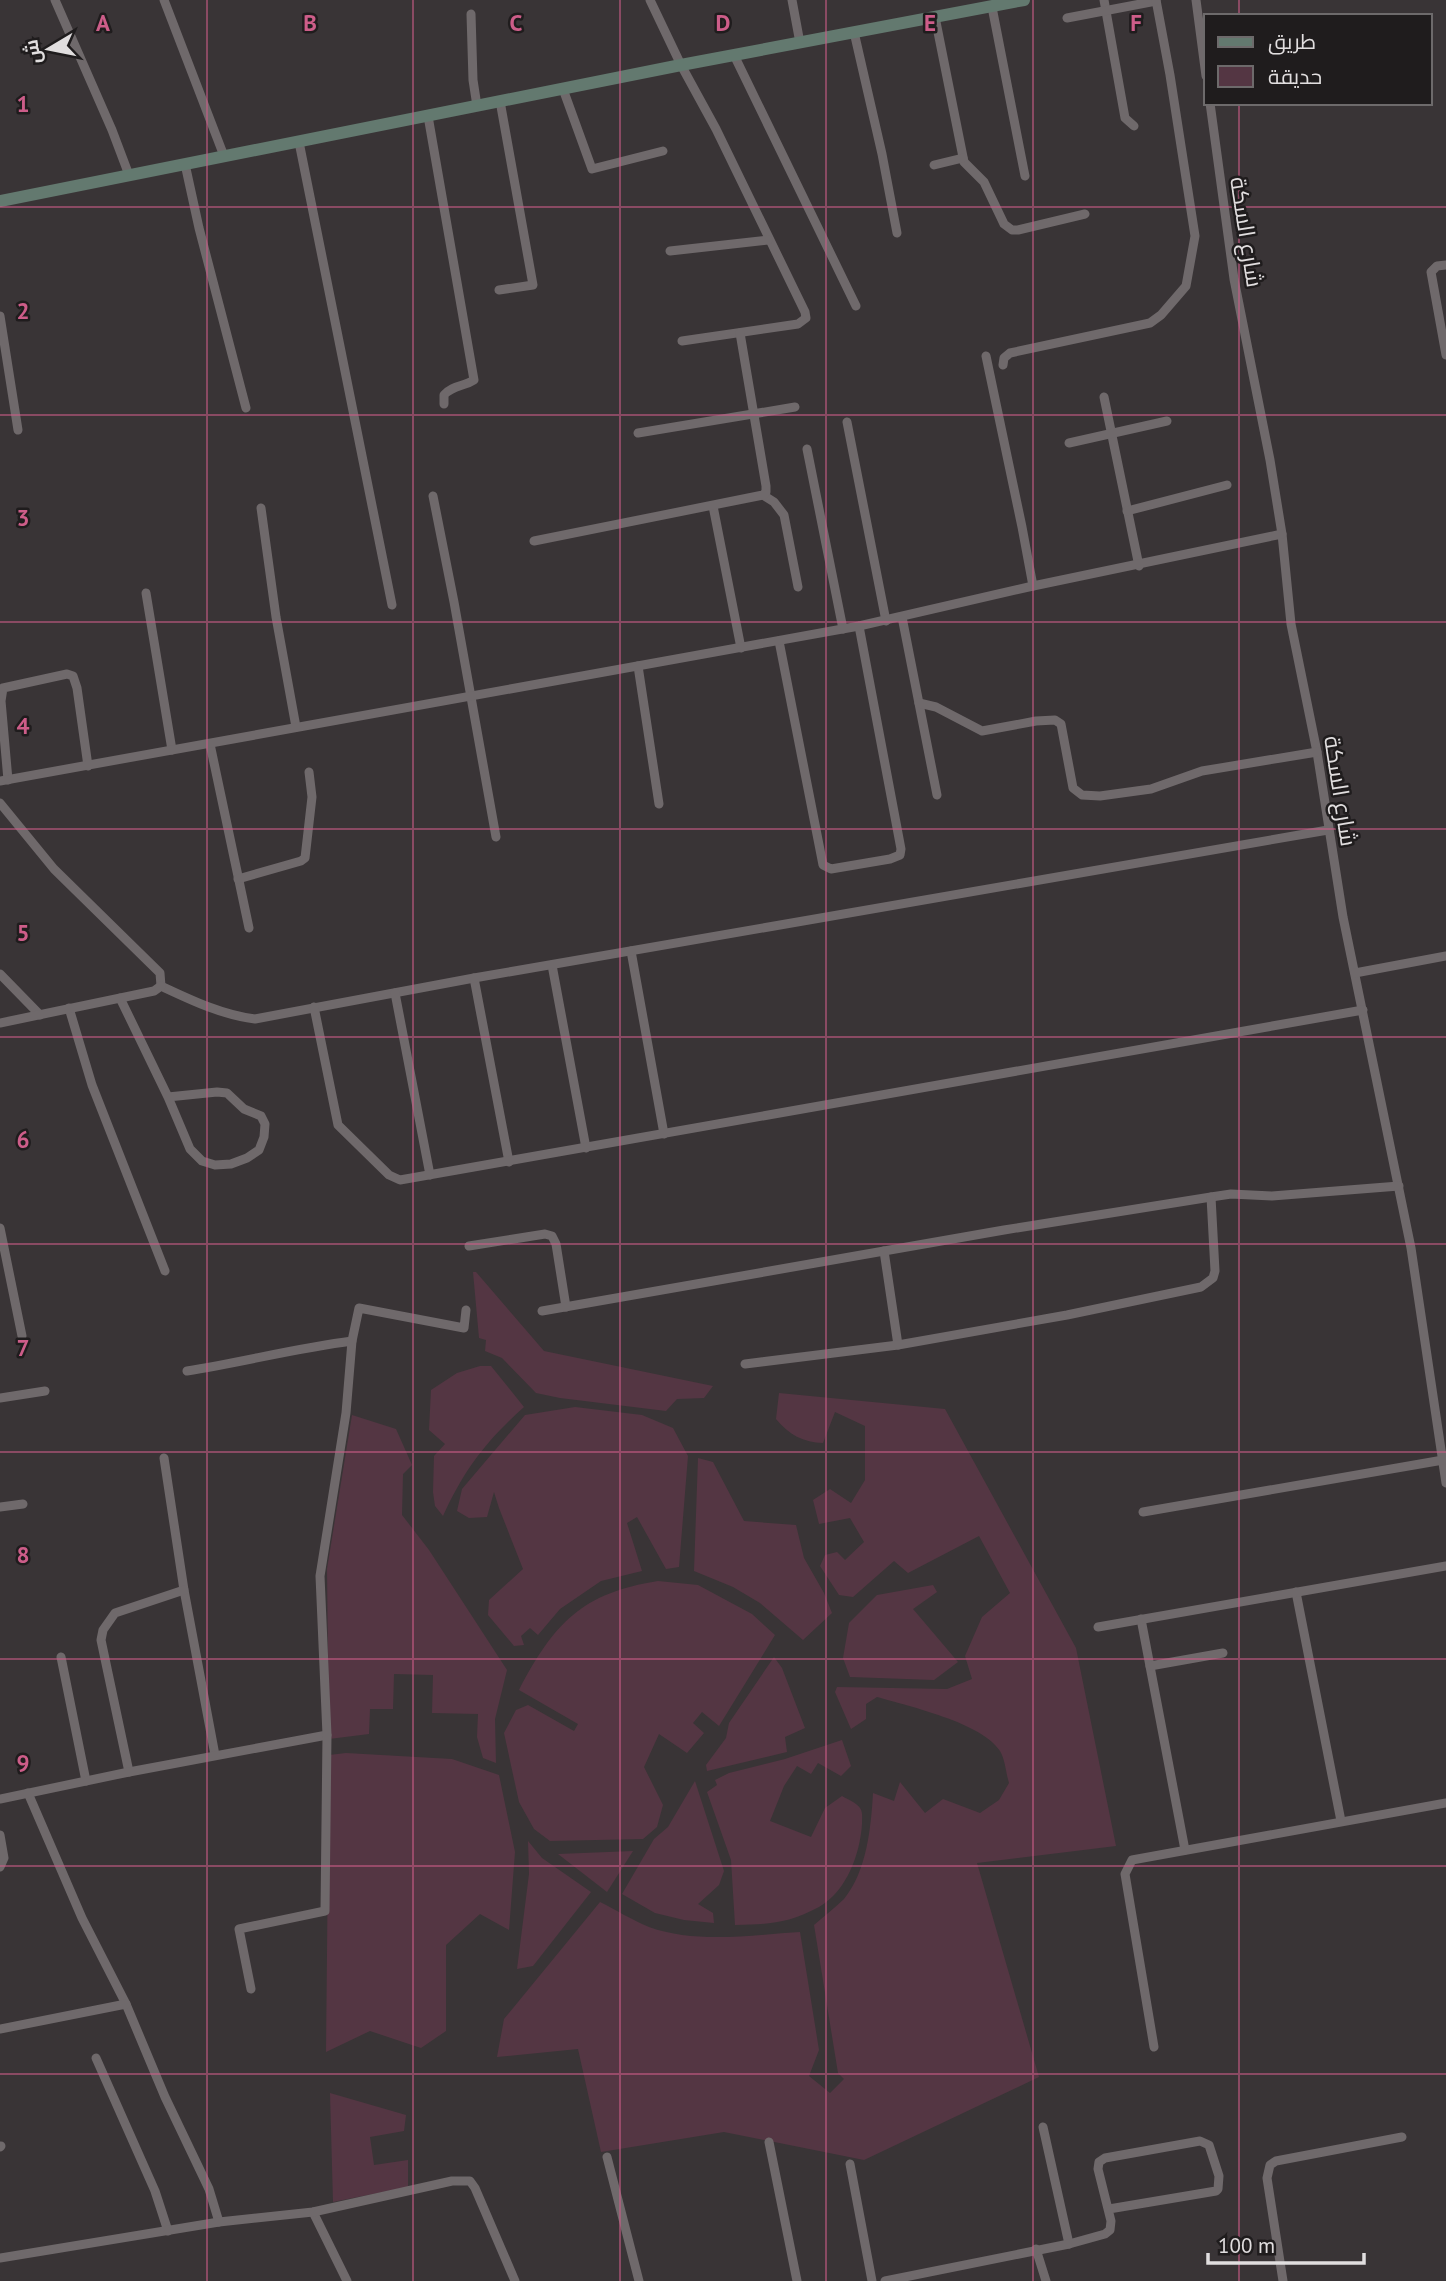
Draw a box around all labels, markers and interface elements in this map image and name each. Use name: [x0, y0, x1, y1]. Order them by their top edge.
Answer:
text: A: [96, 8, 110, 37]
text: B: [303, 8, 317, 37]
text: C: [510, 8, 523, 37]
text: D: [716, 8, 730, 37]
text: E: [924, 8, 936, 37]
text: F: [1130, 8, 1142, 37]
north arrow: [14, 14, 84, 84]
legend: [1204, 14, 1432, 105]
text: طريق: [1268, 28, 1316, 55]
text: ش: [18, 38, 46, 66]
text: حديقة: [1268, 63, 1322, 90]
text: 1: [16, 89, 30, 118]
street label: شارع السكة: [1222, 175, 1270, 290]
text: 2: [16, 296, 30, 325]
text: 3: [16, 503, 30, 532]
text: 4: [16, 711, 30, 740]
street label: شارع السكة: [1316, 734, 1364, 849]
text: 5: [16, 918, 30, 947]
text: 6: [16, 1125, 30, 1154]
text: 7: [16, 1333, 30, 1362]
text: 8: [16, 1540, 30, 1569]
text: 9: [16, 1748, 30, 1777]
scale bar: [1208, 2222, 1364, 2266]
text: 100 m: [1218, 2232, 1275, 2259]

